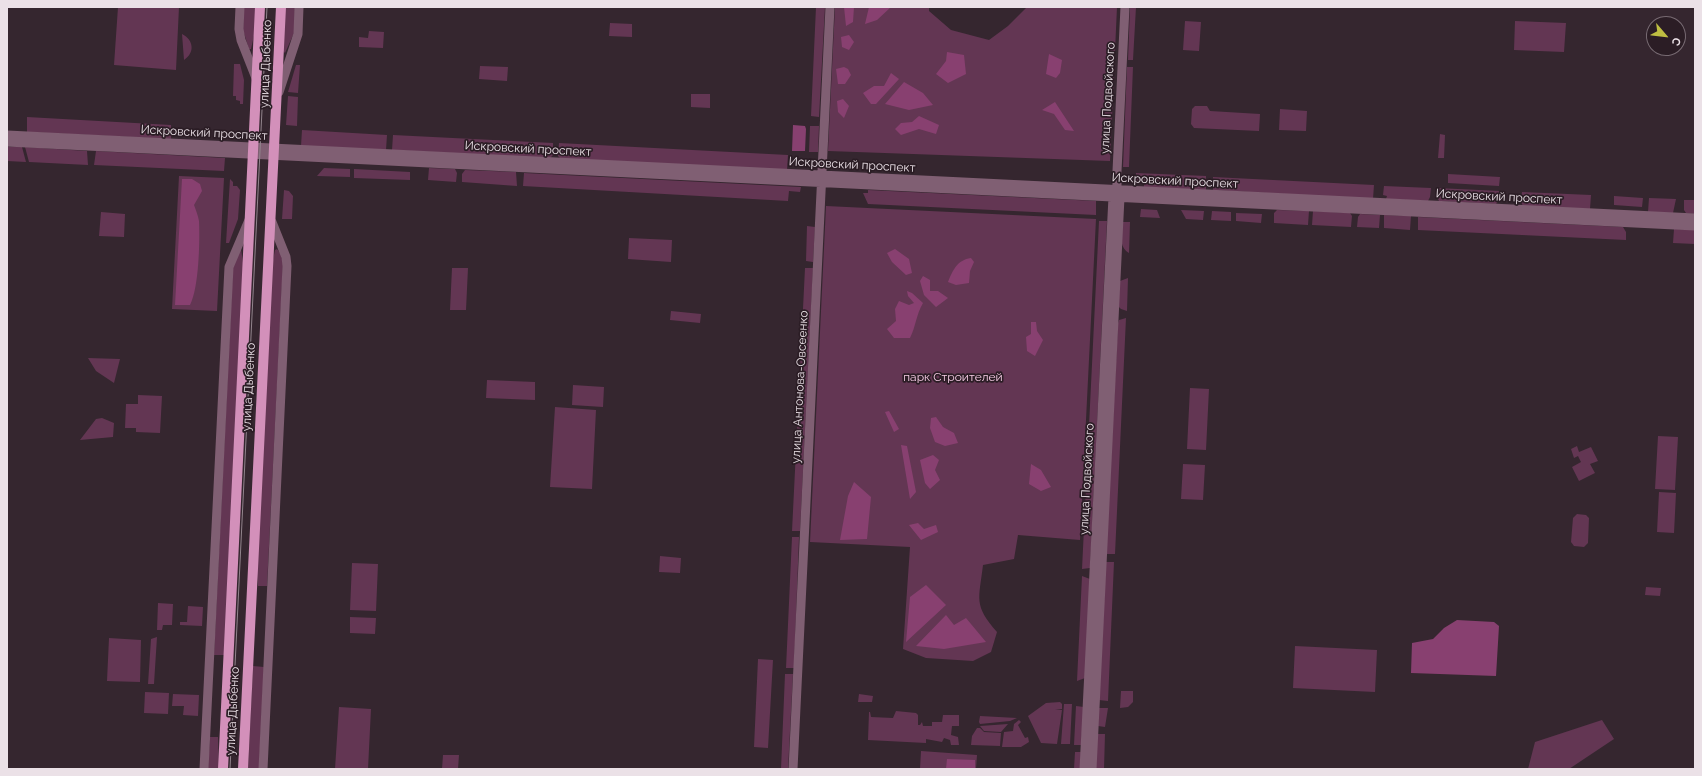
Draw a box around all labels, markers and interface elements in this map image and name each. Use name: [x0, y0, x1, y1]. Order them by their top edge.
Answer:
north arrow: [1646, 16, 1686, 56]
street label: улица Дыбенко: [257, 20, 275, 108]
text: С: [1669, 35, 1684, 48]
street label: улица Подвойского: [1098, 42, 1118, 154]
street label: Искровский проспект: [140, 122, 268, 144]
street label: Искровский проспект: [464, 138, 592, 160]
street label: Искровский проспект: [788, 154, 916, 176]
street label: Искровский проспект: [1111, 170, 1239, 192]
street label: Искровский проспект: [1435, 186, 1563, 208]
street label: улица Антонова-Овсеенко: [789, 310, 811, 464]
street label: улица Дыбенко: [239, 342, 259, 432]
park label: парк Строителей: [903, 370, 1003, 384]
street label: улица Подвойского: [1077, 423, 1097, 535]
street label: улица Дыбенко: [223, 666, 243, 756]

